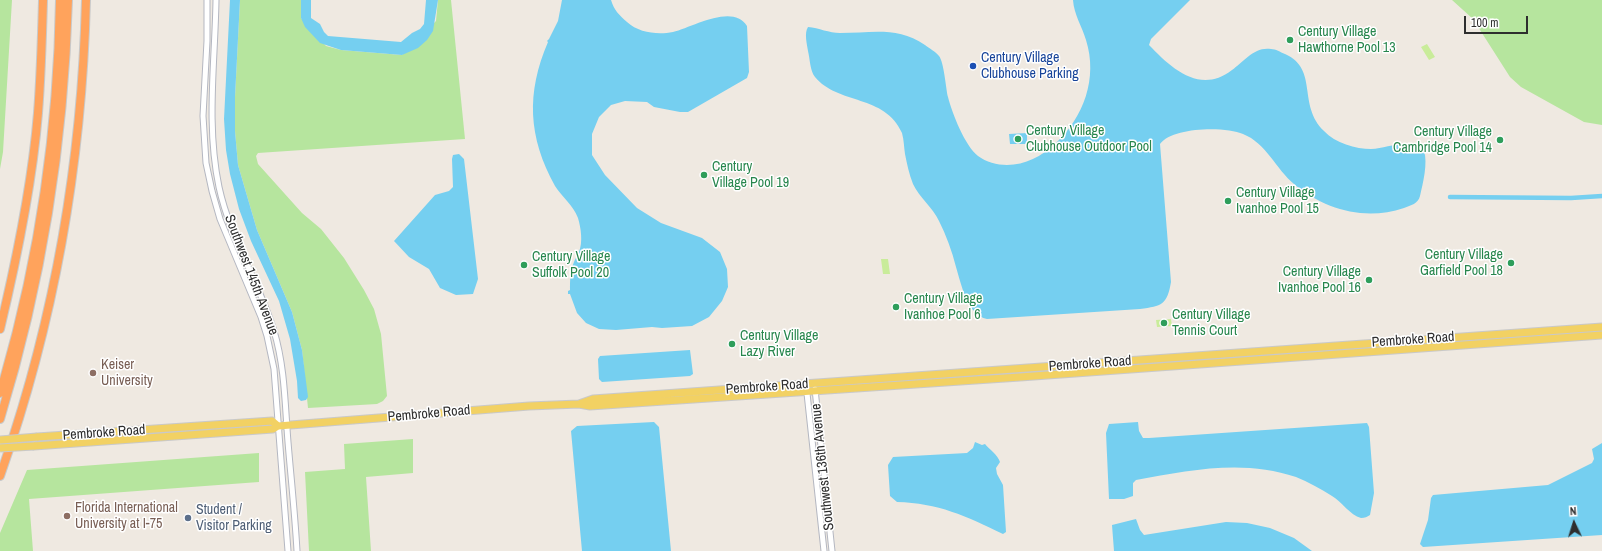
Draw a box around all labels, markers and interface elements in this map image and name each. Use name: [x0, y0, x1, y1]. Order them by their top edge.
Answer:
scale bar: [1466, 8, 1530, 34]
text: 100 m: [1471, 15, 1498, 31]
place label: Century Village Hawthorne Pool 13: [1298, 24, 1396, 56]
marker: Century Village Hawthorne Pool 13: [1285, 35, 1295, 45]
place label: Century Village Clubhouse Parking: [981, 50, 1079, 82]
marker: Century Village Clubhouse Parking: [968, 61, 978, 71]
place label: Century Village Clubhouse Outdoor Pool: [1026, 123, 1152, 156]
place label: Century Village Cambridge Pool 14: [1393, 124, 1492, 156]
marker: Century Village Clubhouse Outdoor Pool: [1013, 134, 1023, 144]
marker: Century Village Cambridge Pool 14: [1495, 135, 1505, 145]
place label: Century Village Pool 19: [712, 159, 789, 192]
marker: Century Village Pool 19: [699, 170, 709, 180]
place label: Century Village Ivanhoe Pool 15: [1236, 185, 1319, 218]
marker: Century Village Ivanhoe Pool 15: [1223, 196, 1233, 206]
street label: Southwest 145th Avenue: [220, 212, 282, 338]
place label: Century Village Garfield Pool 18: [1420, 247, 1503, 280]
place label: Century Village Suffolk Pool 20: [532, 249, 610, 282]
marker: Century Village Garfield Pool 18: [1506, 258, 1516, 268]
marker: Century Village Suffolk Pool 20: [519, 260, 529, 270]
place label: Century Village Ivanhoe Pool 16: [1278, 264, 1361, 296]
marker: Century Village Ivanhoe Pool 16: [1364, 275, 1374, 285]
place label: Century Village Ivanhoe Pool 6: [904, 291, 982, 324]
marker: Century Village Ivanhoe Pool 6: [891, 302, 901, 312]
place label: Century Village Tennis Court: [1172, 307, 1250, 340]
marker: Century Village Tennis Court: [1159, 318, 1169, 328]
place label: Century Village Lazy River: [740, 328, 818, 360]
street label: Pembroke Road: [1371, 329, 1455, 351]
marker: Century Village Lazy River: [727, 339, 737, 349]
street label: Pembroke Road: [1048, 353, 1132, 375]
place label: Keiser University: [101, 357, 153, 390]
marker: Keiser University: [88, 368, 98, 378]
street label: Pembroke Road: [725, 376, 809, 398]
street label: Pembroke Road: [387, 402, 471, 426]
street label: Southwest 136th Avenue: [808, 403, 838, 531]
street label: Pembroke Road: [62, 422, 146, 444]
place label: Florida International University at I-75: [75, 500, 178, 532]
place label: Student / Visitor Parking: [196, 502, 272, 534]
north arrow: [1554, 503, 1594, 543]
text: N: [1569, 504, 1577, 518]
marker: Florida International University at I-75: [62, 511, 72, 521]
marker: Student / Visitor Parking: [183, 513, 193, 523]

